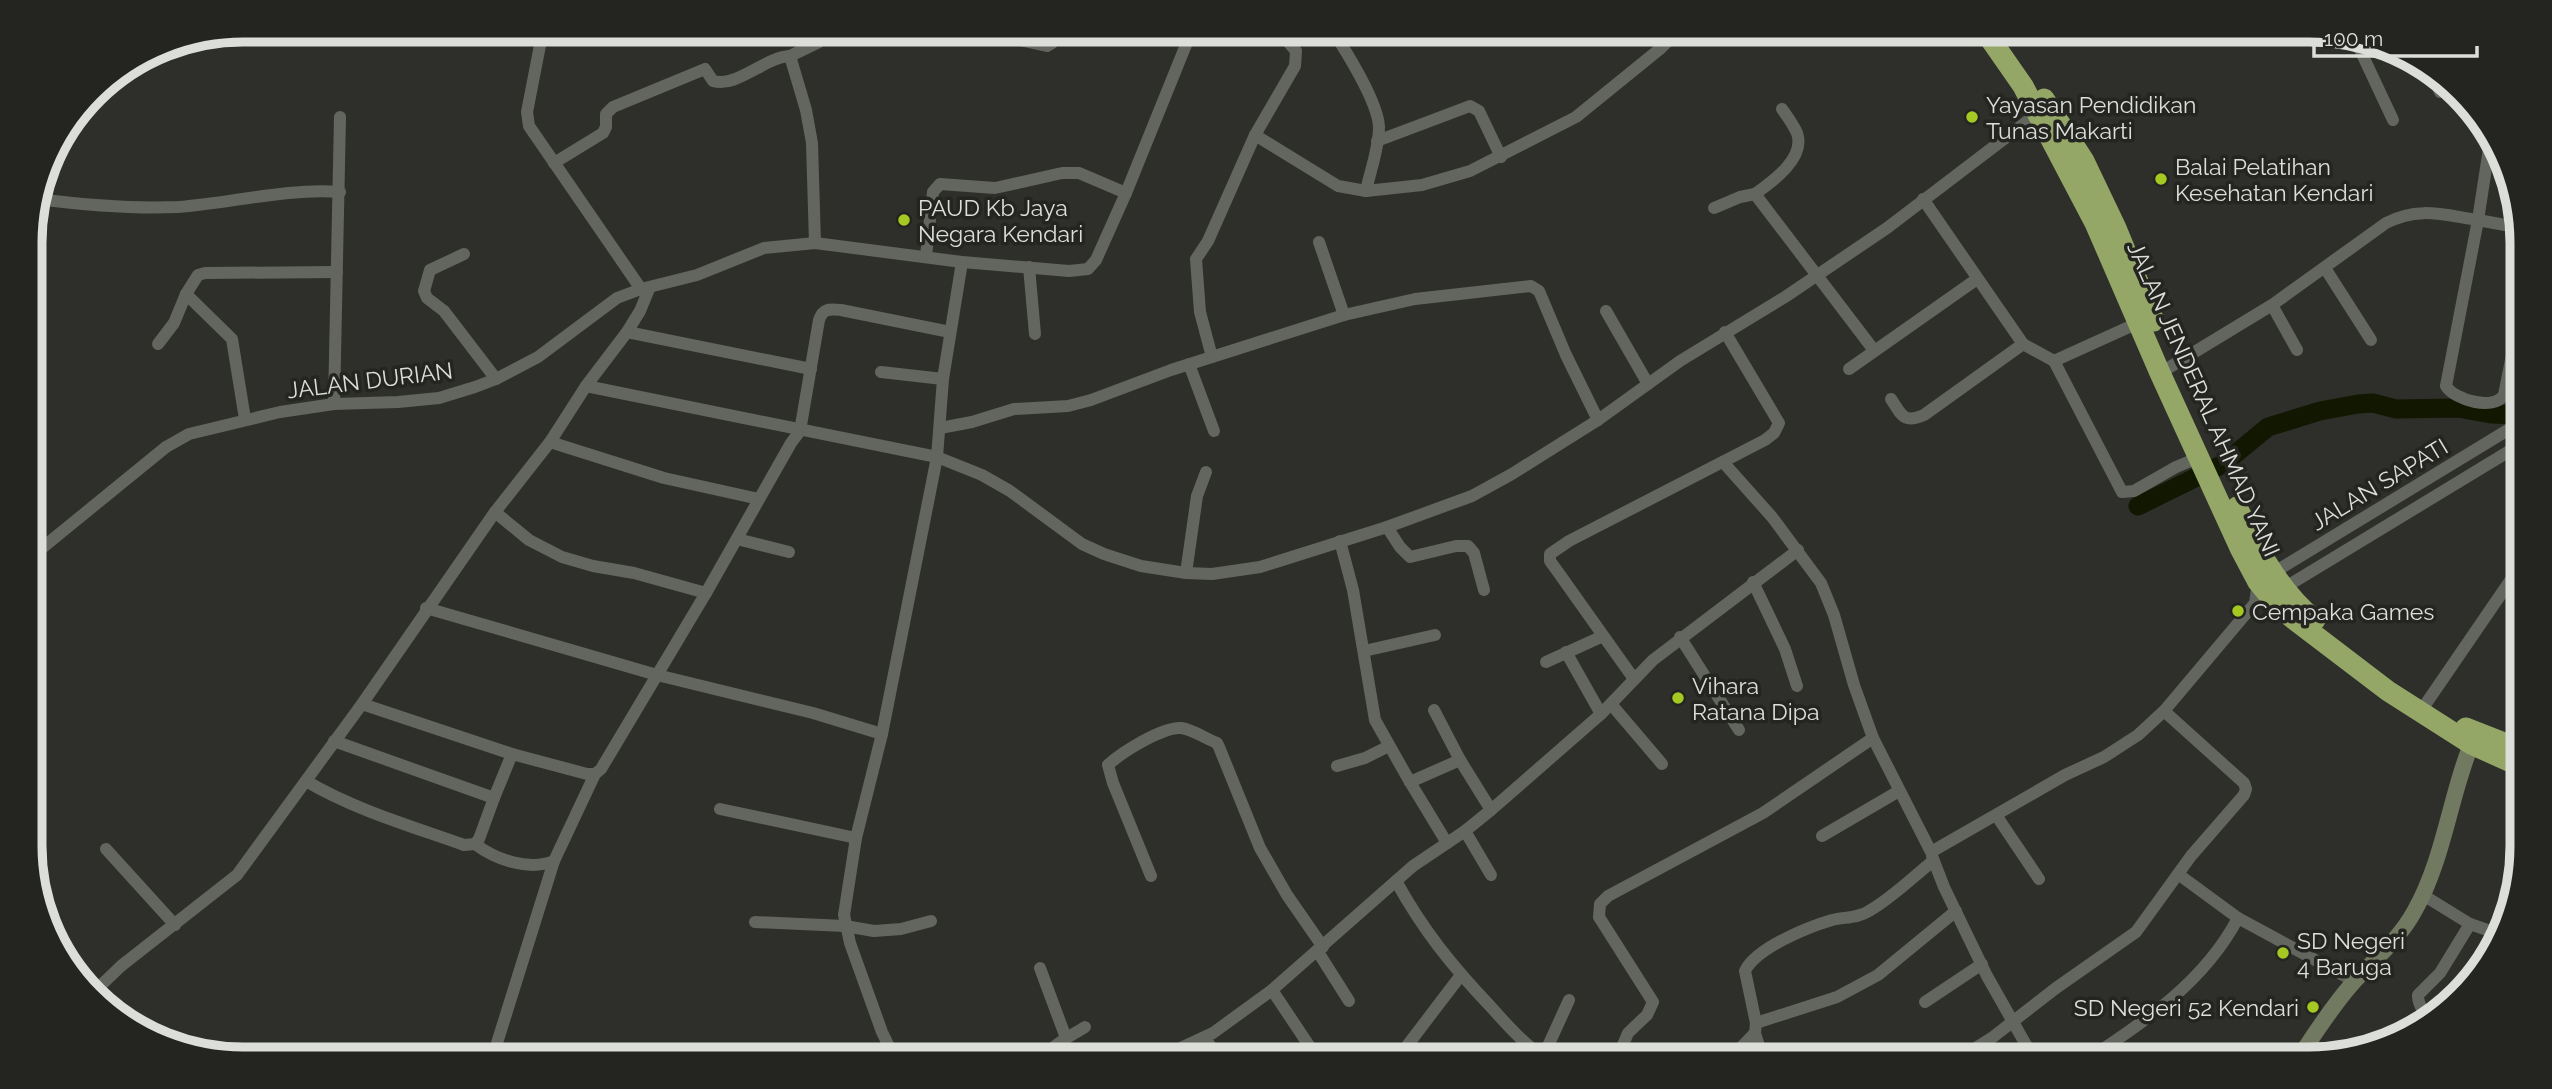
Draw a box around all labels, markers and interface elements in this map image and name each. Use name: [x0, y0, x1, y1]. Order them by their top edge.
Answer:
scale bar: [2314, 14, 2477, 58]
text: 100 m: [2324, 26, 2383, 51]
place label: Yayasan Pendidikan Tunas Makarti: [1986, 91, 2196, 144]
marker: Yayasan Pendidikan Tunas Makarti: [1964, 109, 1980, 125]
place label: Balai Pelatihan Kesehatan Kendari: [2175, 153, 2373, 206]
marker: Balai Pelatihan Kesehatan Kendari: [2153, 171, 2169, 187]
place label: PAUD Kb Jaya Negara Kendari: [918, 194, 1083, 247]
marker: PAUD Kb Jaya Negara Kendari: [896, 212, 912, 228]
street label: JALAN JENDERAL AHMAD YANI: [2122, 237, 2286, 561]
street label: JALAN DURIAN: [286, 356, 454, 404]
street label: JALAN SAPATI: [2306, 433, 2452, 535]
place label: Cempaka Games: [2252, 598, 2434, 625]
marker: Cempaka Games: [2230, 603, 2246, 619]
place label: Vihara Ratana Dipa: [1692, 672, 1820, 725]
marker: Vihara Ratana Dipa: [1670, 690, 1686, 706]
place label: SD Negeri 4 Baruga: [2297, 927, 2405, 980]
marker: SD Negeri 4 Baruga: [2275, 945, 2291, 961]
place label: SD Negeri 52 Kendari: [2074, 994, 2299, 1021]
marker: SD Negeri 52 Kendari: [2305, 999, 2321, 1015]

